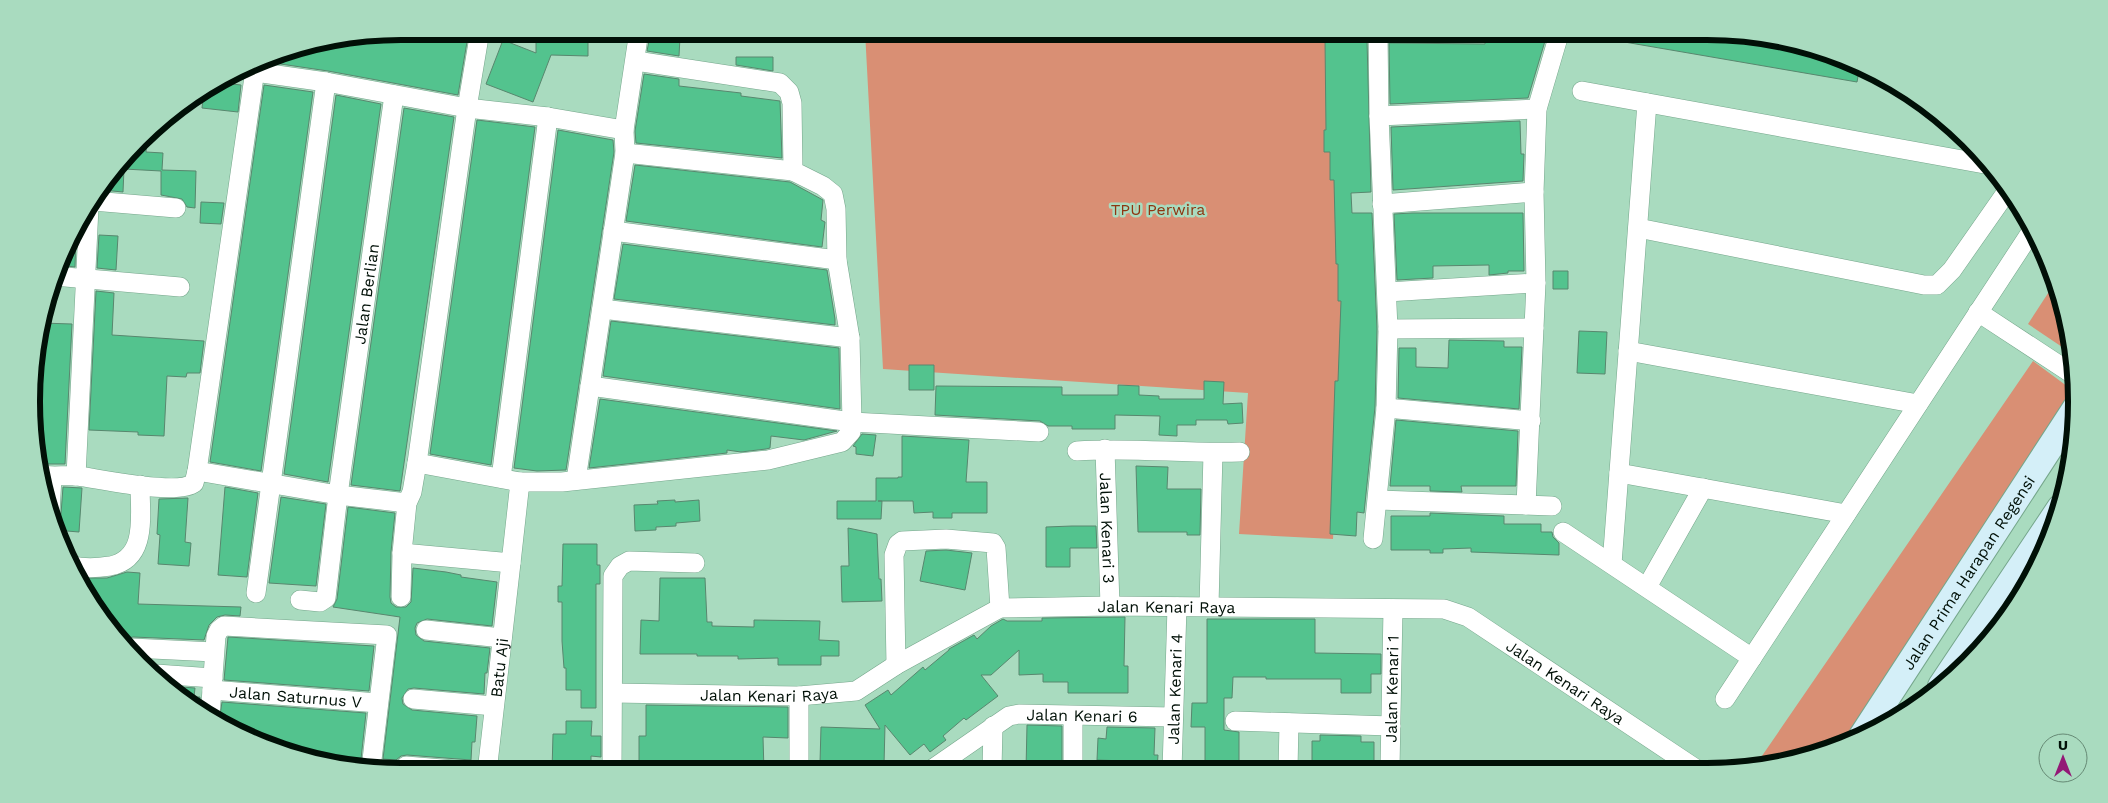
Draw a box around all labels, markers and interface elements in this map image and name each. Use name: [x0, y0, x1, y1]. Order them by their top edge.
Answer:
park label: TPU Perwira: [1111, 200, 1205, 219]
street label: Jalan Berlian: [350, 242, 383, 346]
street label: Jalan Kenari 3: [1096, 472, 1118, 584]
street label: Jalan Prima Harapan Regensi: [1899, 472, 2039, 673]
street label: Jalan Kenari Raya: [1097, 597, 1235, 617]
street label: Jalan Kenari 4: [1164, 633, 1186, 745]
street label: Jalan Kenari 1: [1381, 635, 1403, 743]
street label: Jalan Kenari Raya: [1503, 636, 1628, 729]
street label: Batu Aji: [487, 637, 512, 698]
street label: Jalan Saturnus V: [229, 682, 363, 712]
street label: Jalan Kenari Raya: [700, 684, 839, 706]
street label: Jalan Kenari 6: [1026, 705, 1138, 726]
north arrow: [2038, 733, 2088, 783]
text: U: [2058, 737, 2068, 753]

